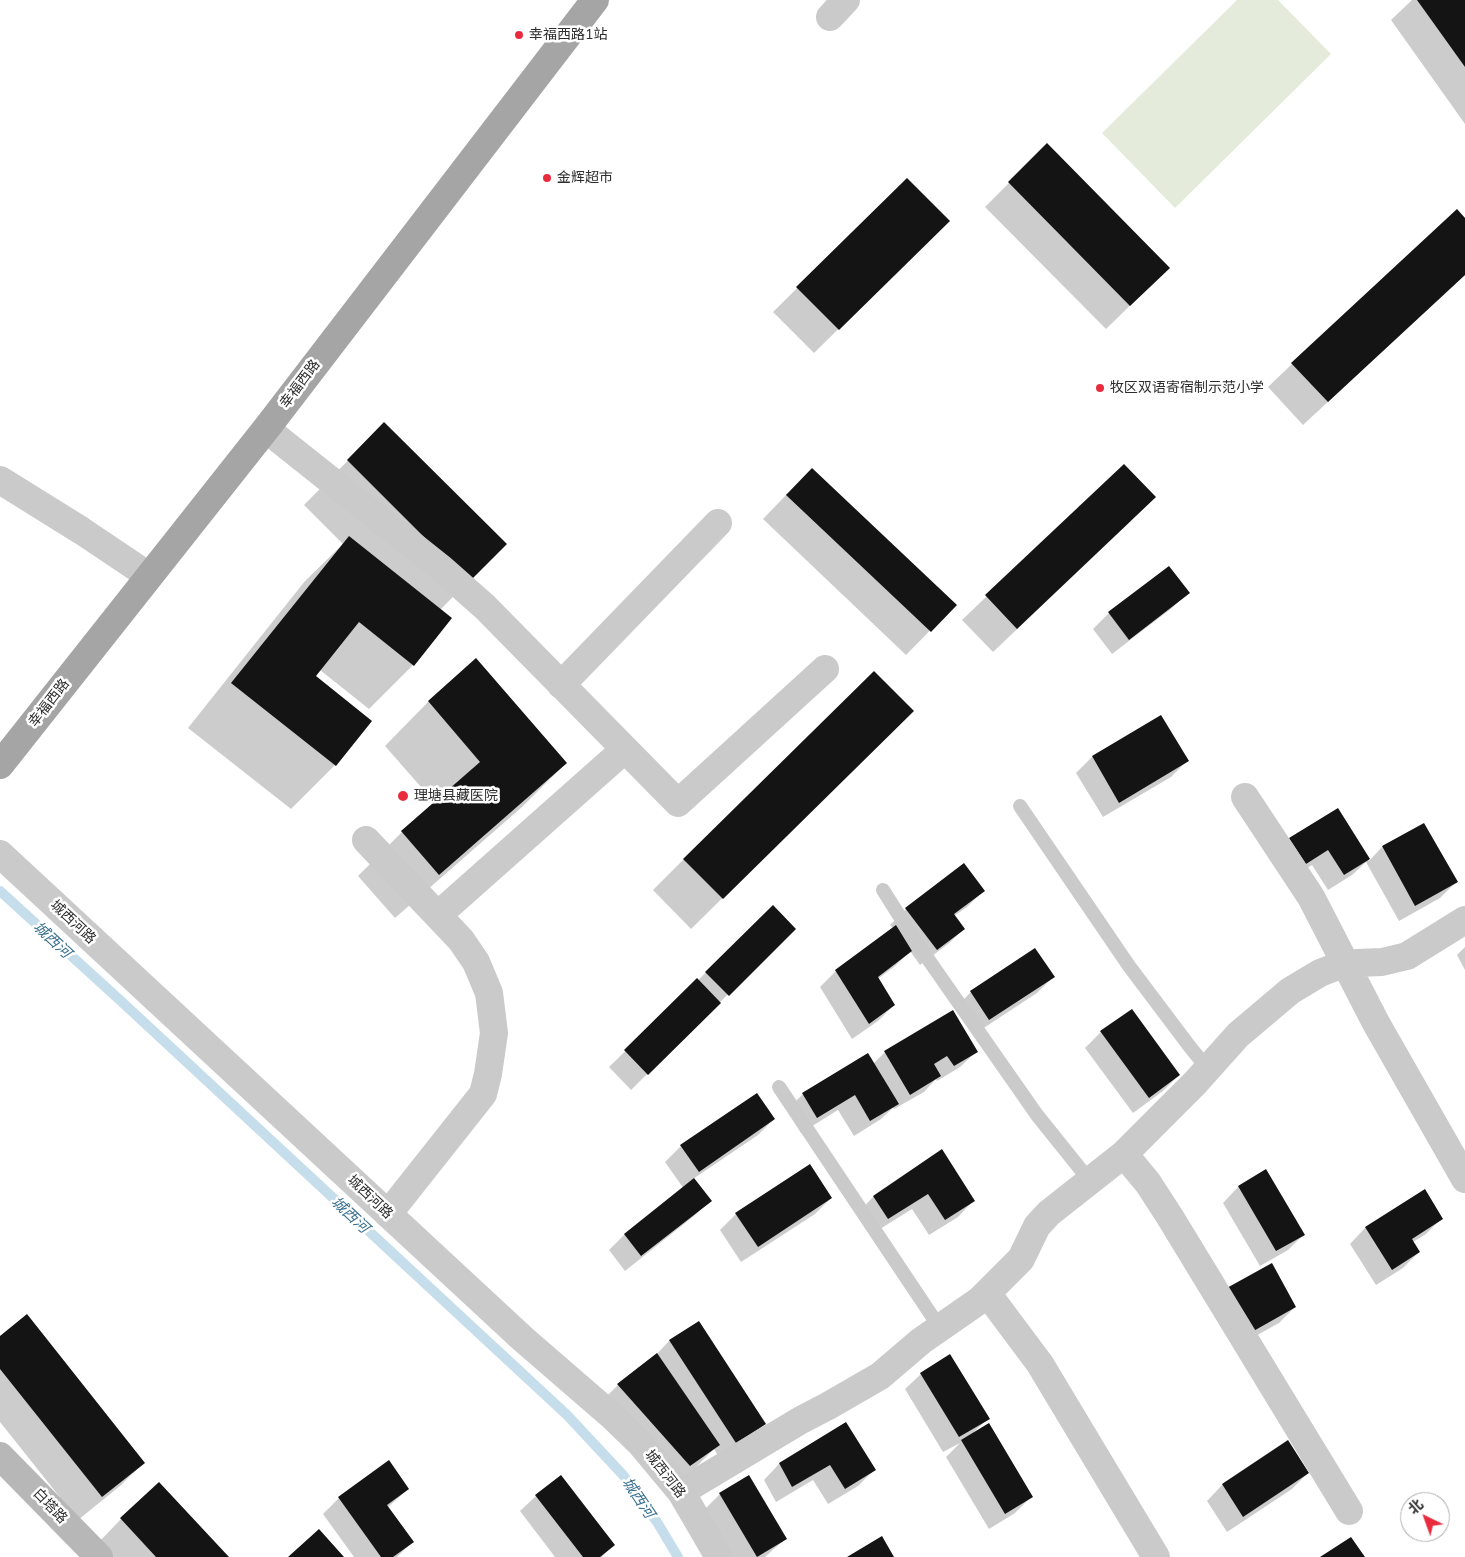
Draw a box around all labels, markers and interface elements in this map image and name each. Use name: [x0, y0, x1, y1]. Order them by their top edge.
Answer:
place label: 幸福西路1站: [529, 27, 607, 43]
marker: 幸福西路1站: [513, 29, 525, 41]
place label: 金辉超市: [557, 170, 613, 186]
marker: 金辉超市: [541, 172, 553, 184]
street label: 幸福西路: [276, 357, 324, 411]
place label: 牧区双语寄宿制示范小学: [1110, 380, 1264, 396]
marker: 牧区双语寄宿制示范小学: [1094, 382, 1106, 394]
street label: 幸福西路: [25, 676, 73, 730]
place label: 理塘县藏医院: [414, 788, 498, 804]
marker: 理塘县藏医院: [396, 789, 410, 803]
street label: 城西河路: [47, 897, 99, 947]
water label: 城西河: [29, 918, 75, 962]
street label: 城西河路: [344, 1172, 396, 1222]
water label: 城西河: [327, 1193, 373, 1237]
street label: 城西河路: [641, 1447, 689, 1501]
water label: 城西河: [618, 1474, 658, 1522]
street label: 白塔路: [29, 1485, 71, 1527]
north arrow: [1400, 1492, 1450, 1542]
text: 北: [1404, 1495, 1427, 1518]

